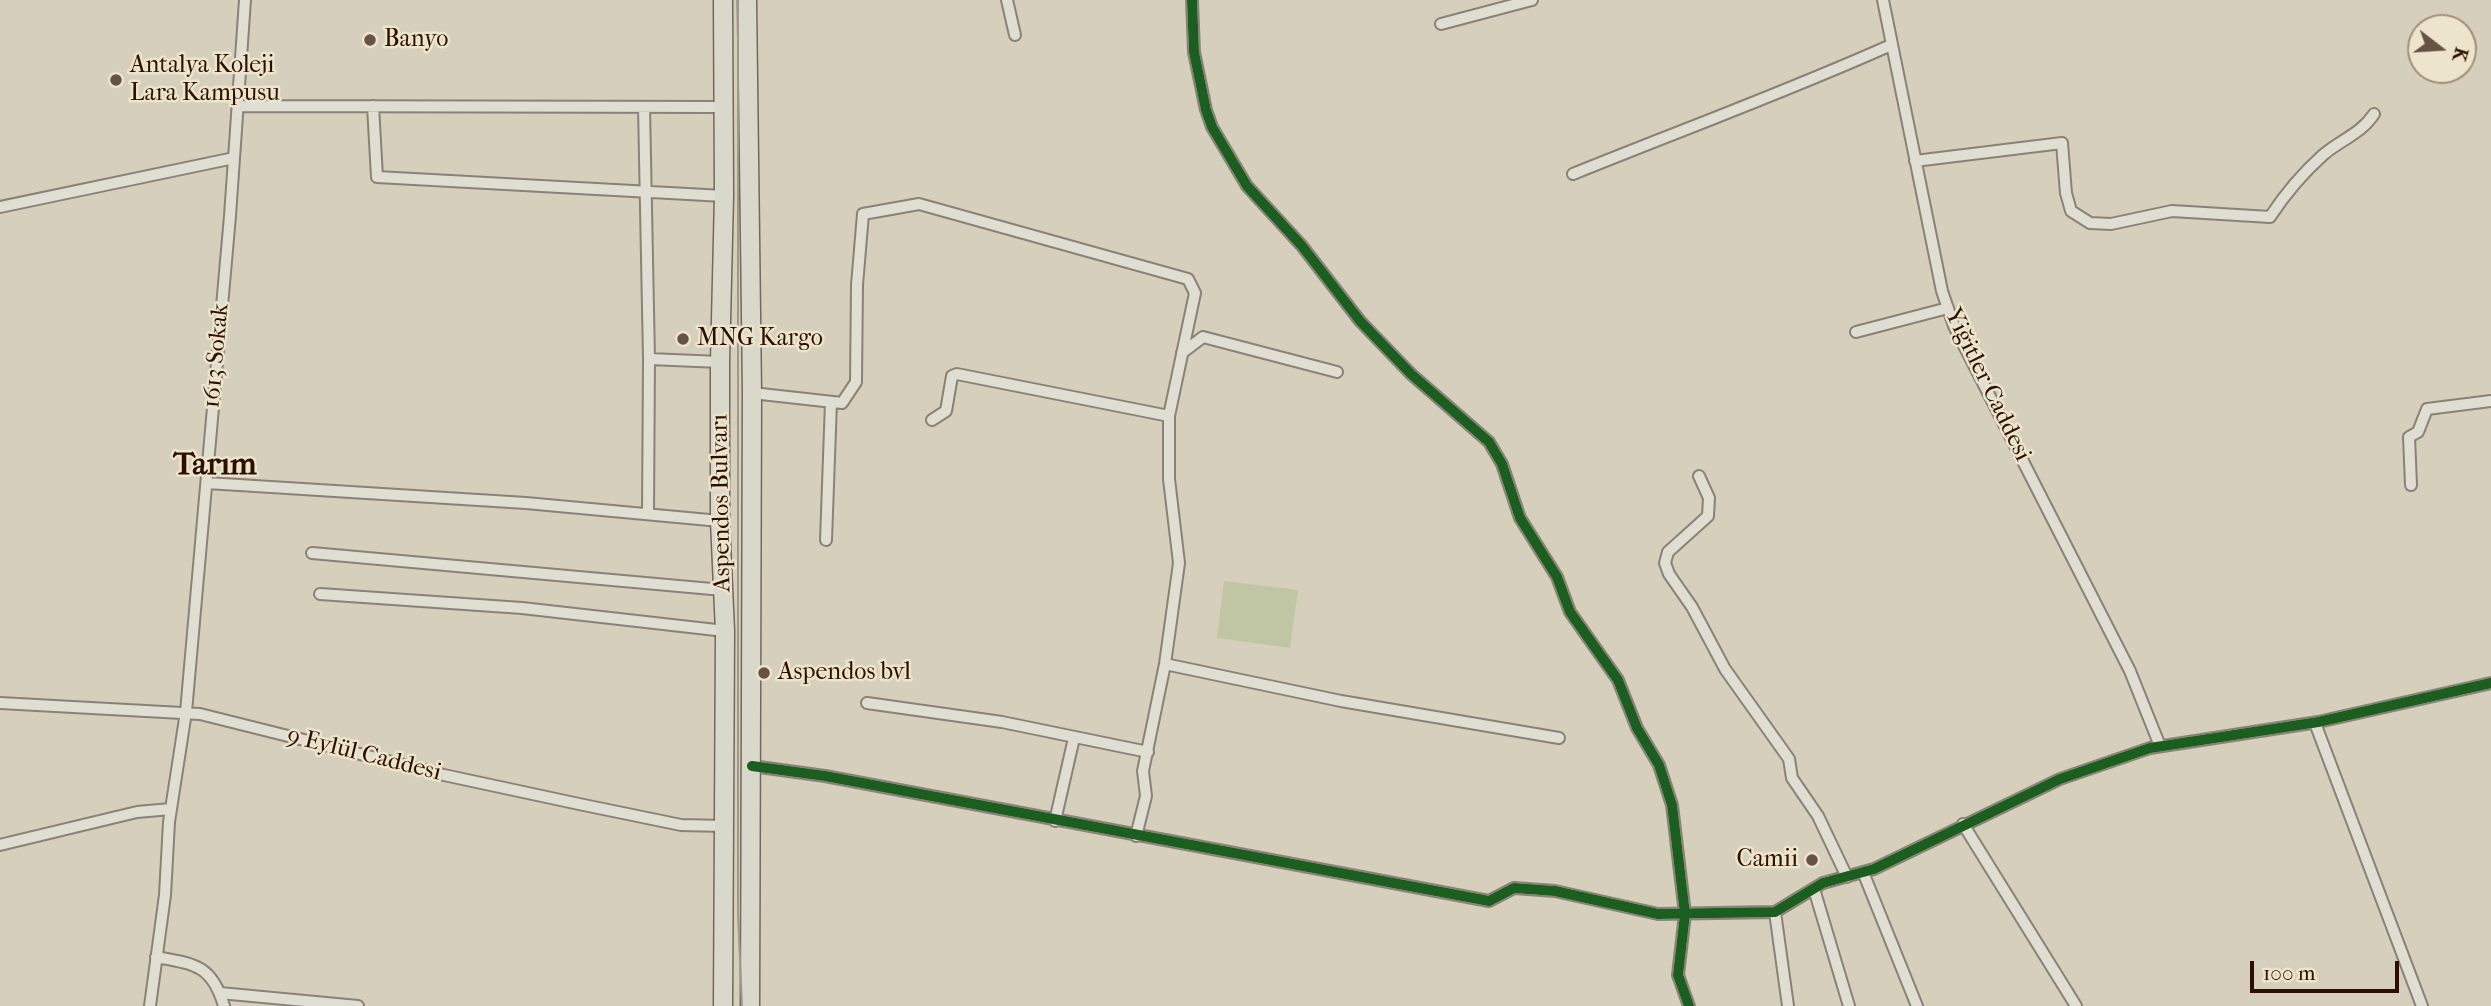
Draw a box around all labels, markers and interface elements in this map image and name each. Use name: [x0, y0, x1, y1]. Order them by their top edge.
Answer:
north arrow: [2407, 14, 2477, 84]
place label: Banyo: [384, 26, 448, 54]
marker: Banyo: [362, 32, 378, 48]
text: K: [2448, 45, 2473, 64]
place label: Antalya Koleji Lara Kampusu: [130, 52, 280, 108]
marker: Antalya Koleji Lara Kampusu: [108, 72, 124, 88]
street label: 1613 Sokak: [198, 302, 236, 410]
street label: Yiğitler Caddesi: [1938, 304, 2036, 466]
place label: MNG Kargo: [697, 325, 823, 353]
marker: MNG Kargo: [675, 331, 691, 347]
street label: Aspendos Bulvarı: [706, 414, 738, 592]
district label: Tarım: [173, 447, 257, 485]
place label: Aspendos bvl: [778, 659, 911, 687]
marker: Aspendos bvl: [756, 665, 772, 681]
street label: 9 Eylül Caddesi: [284, 722, 444, 788]
place label: Camii: [1737, 846, 1798, 874]
marker: Camii: [1804, 852, 1820, 868]
scale bar: [2253, 946, 2402, 990]
text: 100 m: [2263, 961, 2316, 985]

